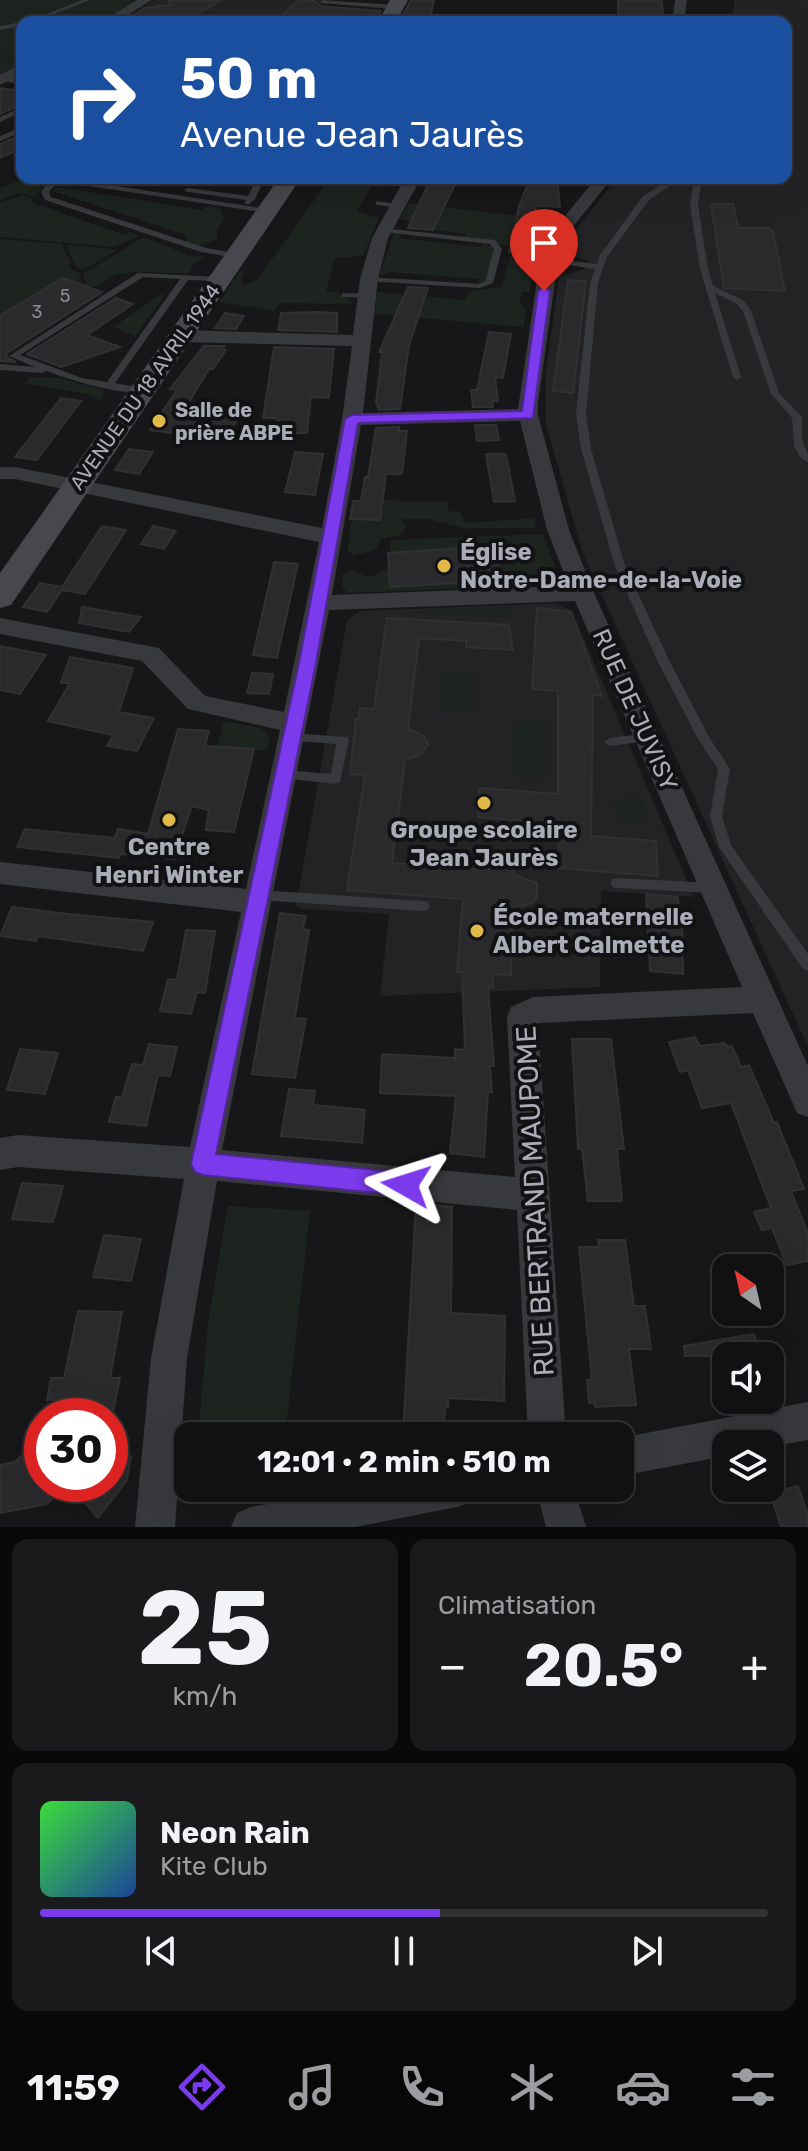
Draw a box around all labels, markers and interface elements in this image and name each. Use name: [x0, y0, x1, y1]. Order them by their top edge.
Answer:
text: 50 m: [180, 46, 317, 112]
icon: right: [48, 48, 152, 152]
text: Avenue Jean Jaurès: [180, 113, 524, 156]
pin: [510, 209, 578, 291]
icon: arrive: [522, 221, 566, 265]
street label: AVENUE DU 18 AVRIL 1944: [65, 280, 225, 494]
house number: 5: [60, 285, 70, 307]
house number: 3: [32, 301, 42, 323]
place label: Salle de prière ABPE: [175, 398, 294, 445]
marker: Salle de prière ABPE: [150, 412, 168, 430]
place label: Église Notre-Dame-de-la-Voie: [460, 538, 742, 594]
marker: Église Notre-Dame-de-la-Voie: [435, 557, 453, 575]
street label: RUE DE JUVISY: [587, 625, 683, 795]
marker: Groupe scolaire Jean Jaurès: [475, 794, 493, 812]
marker: Centre Henri Winter: [160, 811, 178, 829]
place label: Groupe scolaire Jean Jaurès: [390, 816, 578, 872]
place label: Centre Henri Winter: [95, 833, 243, 889]
place label: École maternelle Albert Calmette: [493, 903, 693, 959]
marker: École maternelle Albert Calmette: [468, 922, 486, 940]
street label: RUE BERTRAND MAUPOME: [509, 1025, 561, 1377]
position arrow: [364, 1143, 448, 1227]
north arrow: [712, 1254, 784, 1326]
map controls: [712, 1254, 784, 1502]
button: sound: [712, 1342, 784, 1414]
speed limit sign: 30: [24, 1398, 128, 1502]
button: layers: [712, 1430, 784, 1502]
text: 12:01 · 2 min · 510 m: [257, 1444, 551, 1480]
text: 25: [138, 1567, 272, 1690]
text: Climatisation: [438, 1590, 596, 1621]
text: 20.5°: [524, 1630, 684, 1701]
text: −: [438, 1640, 467, 1692]
text: +: [741, 1640, 768, 1692]
text: km/h: [173, 1681, 237, 1712]
text: Neon Rain: [160, 1815, 310, 1851]
text: Kite Club: [160, 1851, 268, 1882]
icon: previous: [139, 1929, 183, 1973]
icon: pause: [382, 1929, 426, 1973]
icon: next: [625, 1929, 669, 1973]
icon: directions: [174, 2059, 230, 2115]
icon: music: [284, 2059, 340, 2115]
icon: phone: [394, 2059, 450, 2115]
icon: climate: [504, 2059, 560, 2115]
icon: car: [615, 2059, 671, 2115]
icon: filters: [725, 2059, 781, 2115]
text: 11:59: [27, 2066, 120, 2109]

